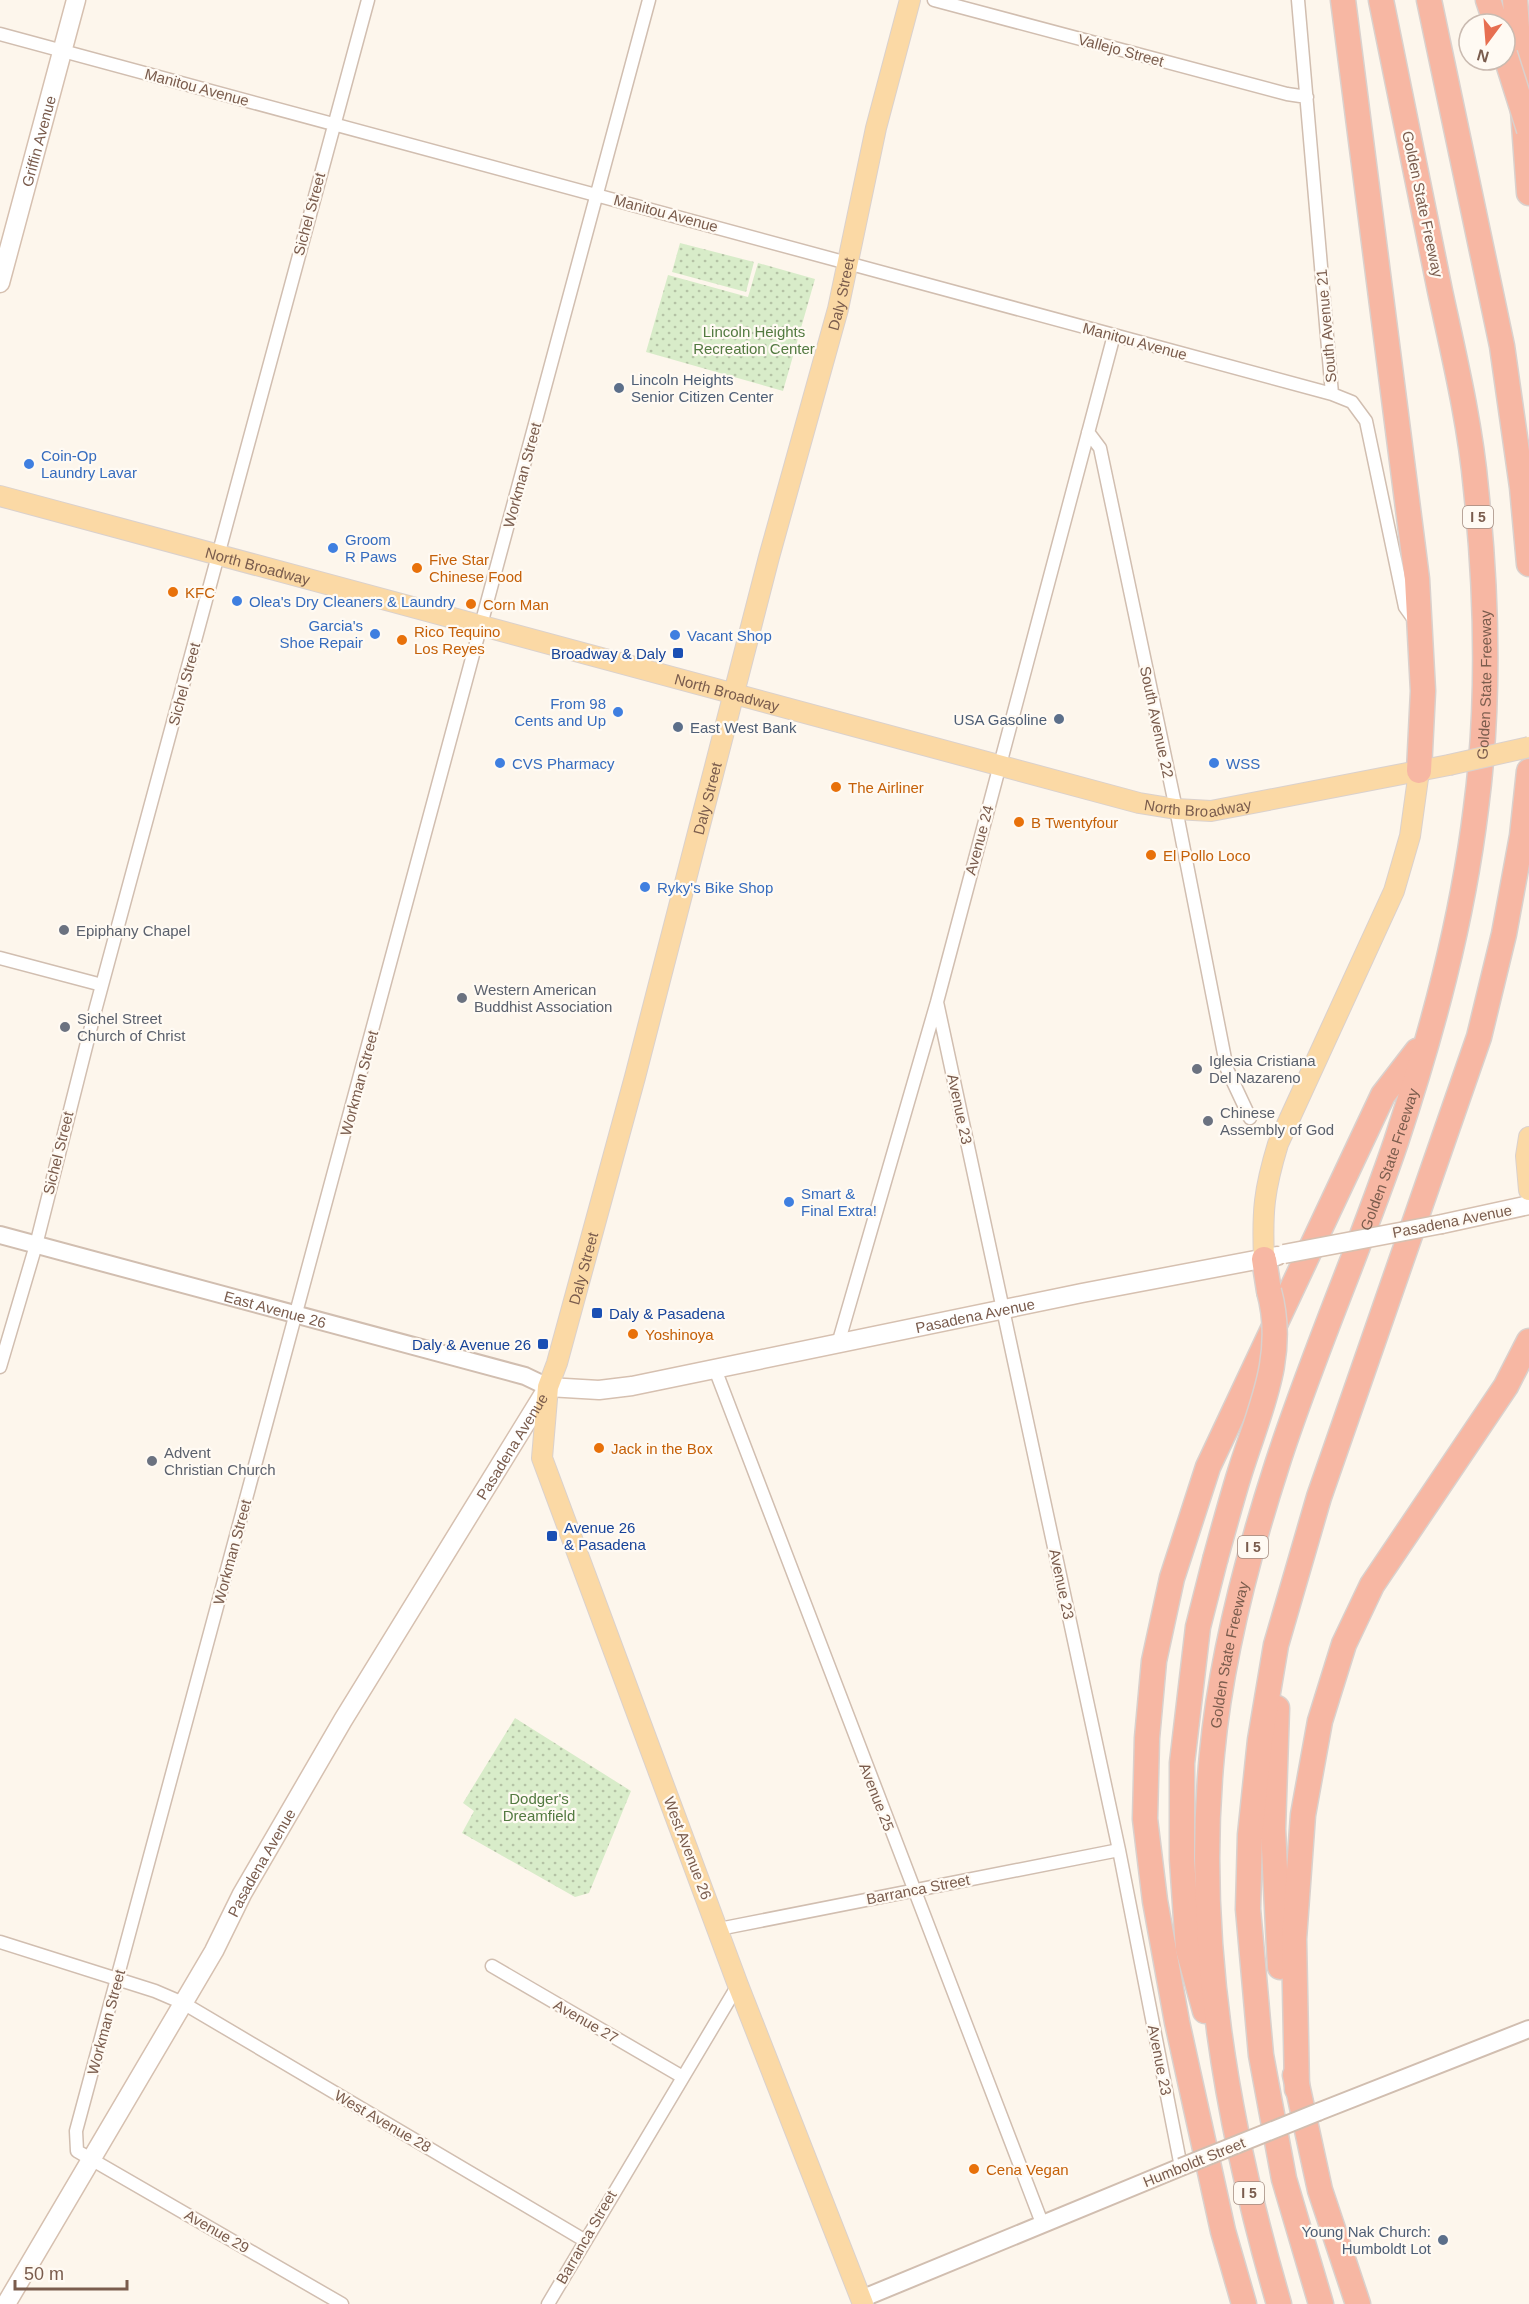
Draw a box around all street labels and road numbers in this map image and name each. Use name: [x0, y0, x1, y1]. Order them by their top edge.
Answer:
street label: Vallejo Street: [1076, 30, 1167, 70]
street label: Manitou Avenue: [143, 65, 251, 109]
street label: Griffin Avenue: [18, 94, 58, 188]
street label: Golden State Freeway: [1399, 129, 1447, 279]
street label: Sichel Street: [290, 170, 328, 257]
street label: Manitou Avenue: [612, 191, 720, 235]
street label: Daly Street: [824, 255, 857, 332]
street label: South Avenue 21: [1313, 268, 1339, 384]
street label: Manitou Avenue: [1081, 319, 1189, 363]
street label: Workman Street: [500, 420, 544, 529]
road number: I 5: [1463, 506, 1493, 528]
street label: North Broadway: [204, 543, 312, 588]
street label: Golden State Freeway: [1473, 609, 1494, 760]
street label: Sichel Street: [165, 640, 203, 727]
street label: South Avenue 22: [1137, 664, 1177, 780]
street label: North Broadway: [673, 670, 782, 714]
street label: Daly Street: [689, 759, 725, 836]
street label: North Broadway: [1143, 795, 1253, 820]
street label: Avenue 24: [962, 803, 996, 877]
street label: Workman Street: [337, 1028, 381, 1137]
street label: Avenue 23: [944, 1072, 976, 1146]
street label: Golden State Freeway: [1356, 1085, 1421, 1233]
street label: Sichel Street: [39, 1109, 77, 1196]
street label: Pasadena Avenue: [1391, 1201, 1513, 1241]
street label: Daly Street: [565, 1229, 601, 1306]
street label: East Avenue 26: [222, 1287, 328, 1331]
street label: Pasadena Avenue: [914, 1294, 1036, 1336]
street label: Pasadena Avenue: [472, 1390, 551, 1502]
street label: Workman Street: [210, 1497, 254, 1606]
road number: I 5: [1238, 1536, 1268, 1558]
street label: Avenue 23: [1046, 1547, 1078, 1621]
street label: Golden State Freeway: [1206, 1579, 1251, 1729]
street label: Avenue 25: [856, 1761, 898, 1833]
street label: West Avenue 26: [661, 1794, 715, 1902]
street label: Pasadena Avenue: [224, 1805, 298, 1919]
street label: Barranca Street: [865, 1870, 972, 1907]
street label: Workman Street: [84, 1967, 128, 2076]
street label: Avenue 27: [551, 1996, 621, 2046]
street label: Avenue 23: [1145, 2023, 1175, 2097]
street label: West Avenue 28: [332, 2086, 434, 2156]
street label: Humboldt Street: [1141, 2134, 1248, 2190]
road number: I 5: [1234, 2182, 1264, 2204]
street label: Barranca Street: [552, 2187, 620, 2287]
street label: Avenue 29: [182, 2206, 252, 2256]

